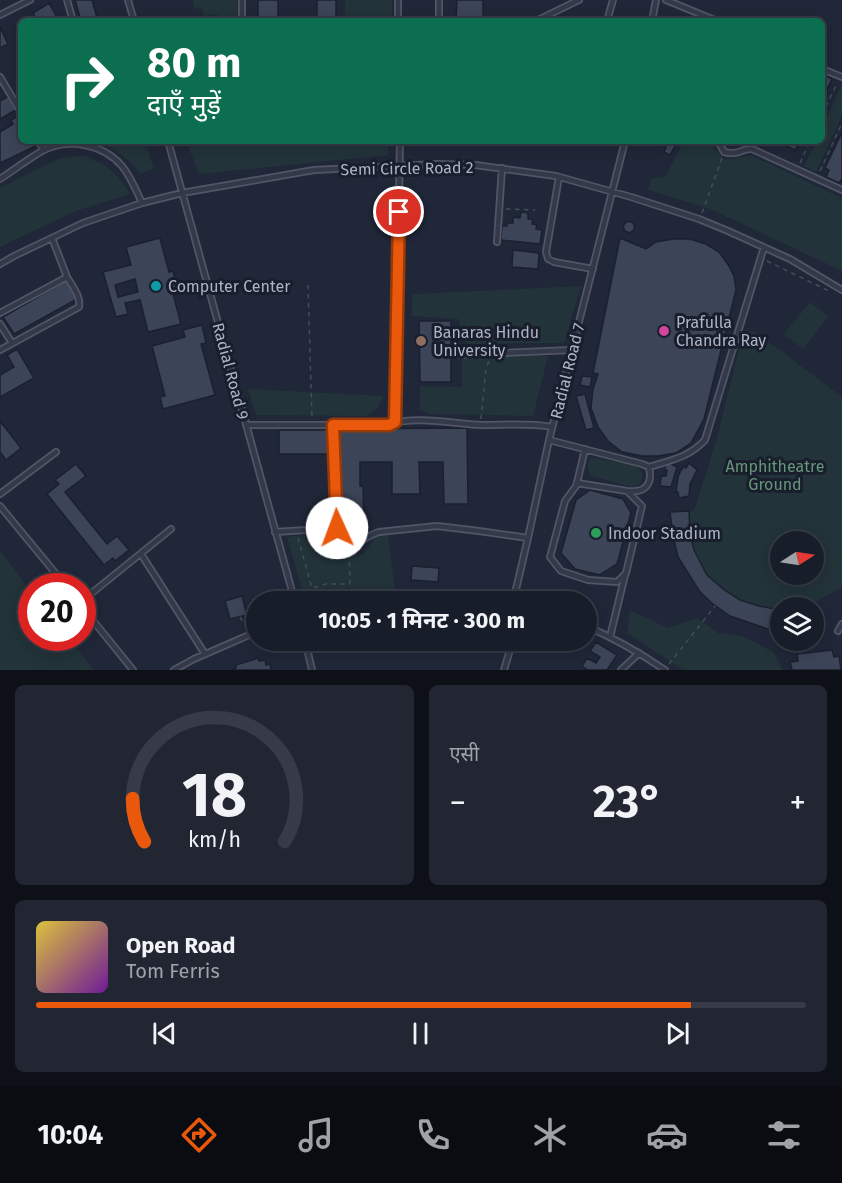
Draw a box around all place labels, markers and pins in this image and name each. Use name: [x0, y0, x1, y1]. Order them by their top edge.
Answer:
pin: [373, 186, 424, 237]
place label: Computer Center: [168, 277, 291, 296]
marker: Computer Center: [149, 279, 163, 293]
place label: Prafulla Chandra Ray: [676, 313, 766, 350]
place label: Banaras Hindu University: [433, 323, 539, 360]
marker: Prafulla Chandra Ray: [657, 324, 671, 338]
marker: Banaras Hindu University: [414, 334, 428, 348]
place label: Indoor Stadium: [608, 524, 721, 543]
marker: Indoor Stadium: [589, 526, 603, 540]

